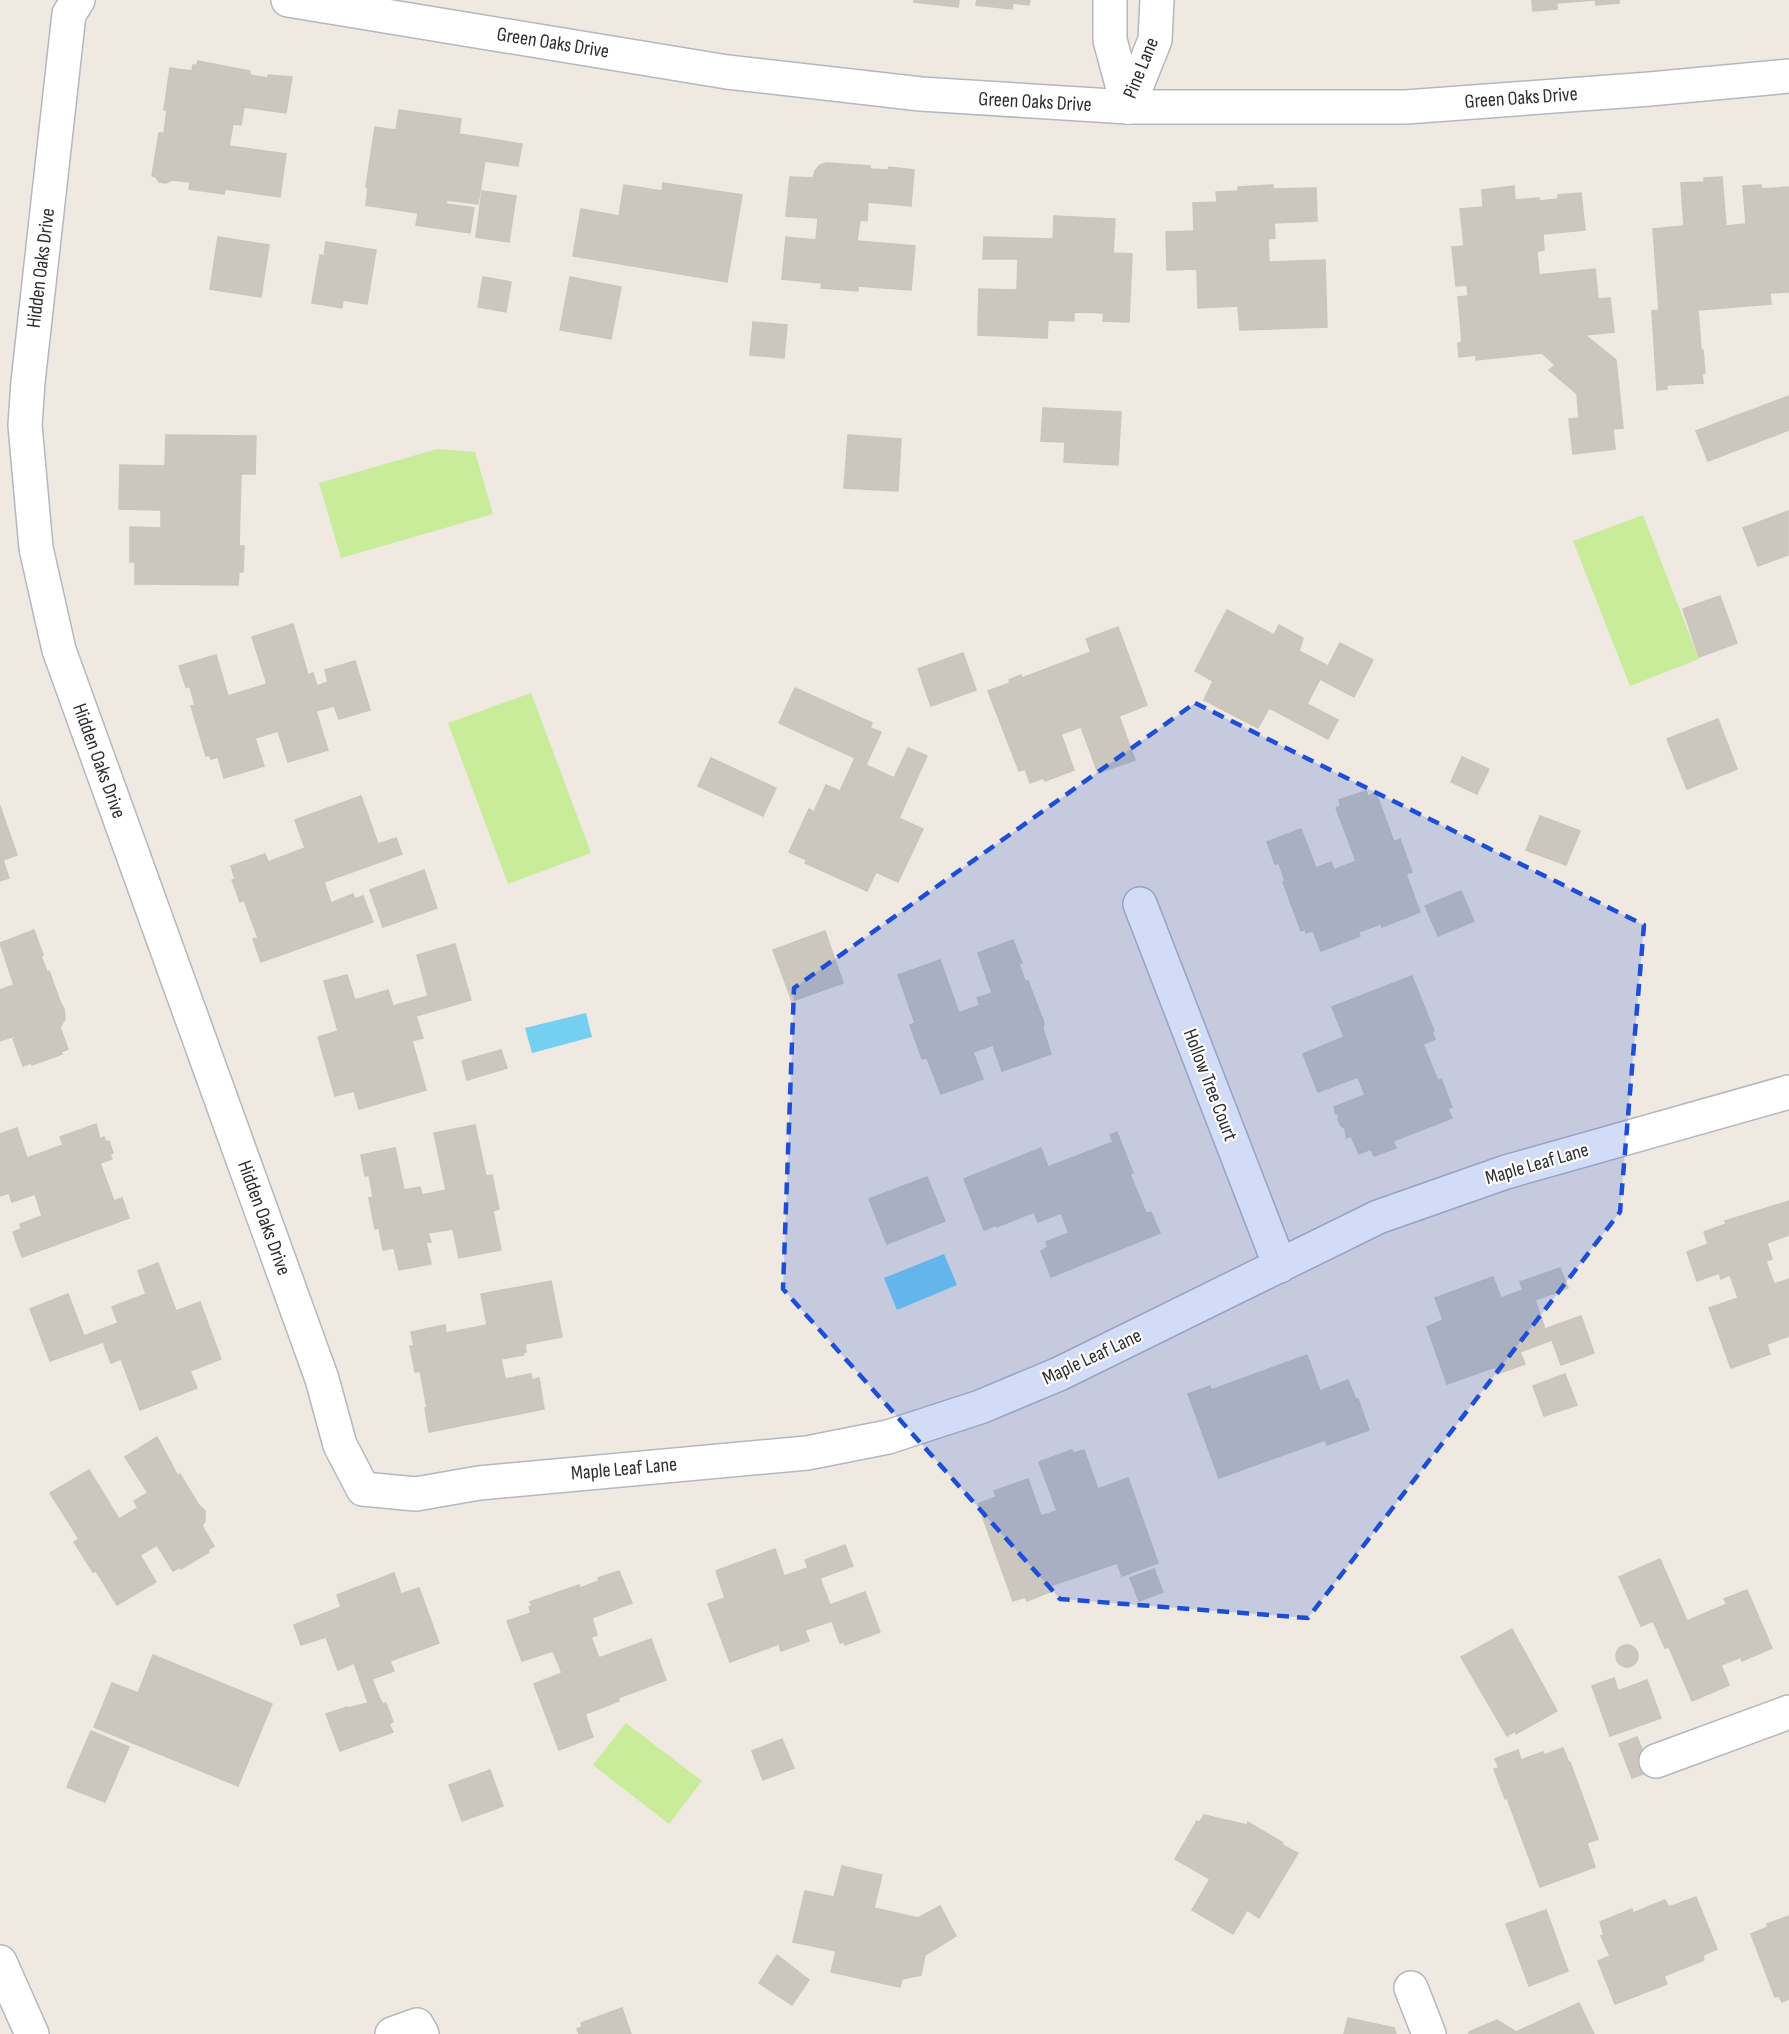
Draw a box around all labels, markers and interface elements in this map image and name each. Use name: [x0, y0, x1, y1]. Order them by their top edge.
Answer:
street label: Green Oaks Drive: [495, 22, 611, 64]
street label: Pine Lane: [1118, 34, 1164, 102]
street label: Green Oaks Drive: [1464, 82, 1578, 114]
street label: Green Oaks Drive: [978, 87, 1092, 117]
street label: Hidden Oaks Drive: [22, 207, 60, 329]
street label: Hidden Oaks Drive: [67, 700, 131, 822]
street label: Hollow Tree Court: [1178, 1026, 1242, 1144]
street label: Maple Leaf Lane: [1483, 1138, 1591, 1190]
street label: Hidden Oaks Drive: [232, 1157, 296, 1279]
street label: Maple Leaf Lane: [1039, 1324, 1145, 1390]
street label: Maple Leaf Lane: [570, 1452, 678, 1486]

